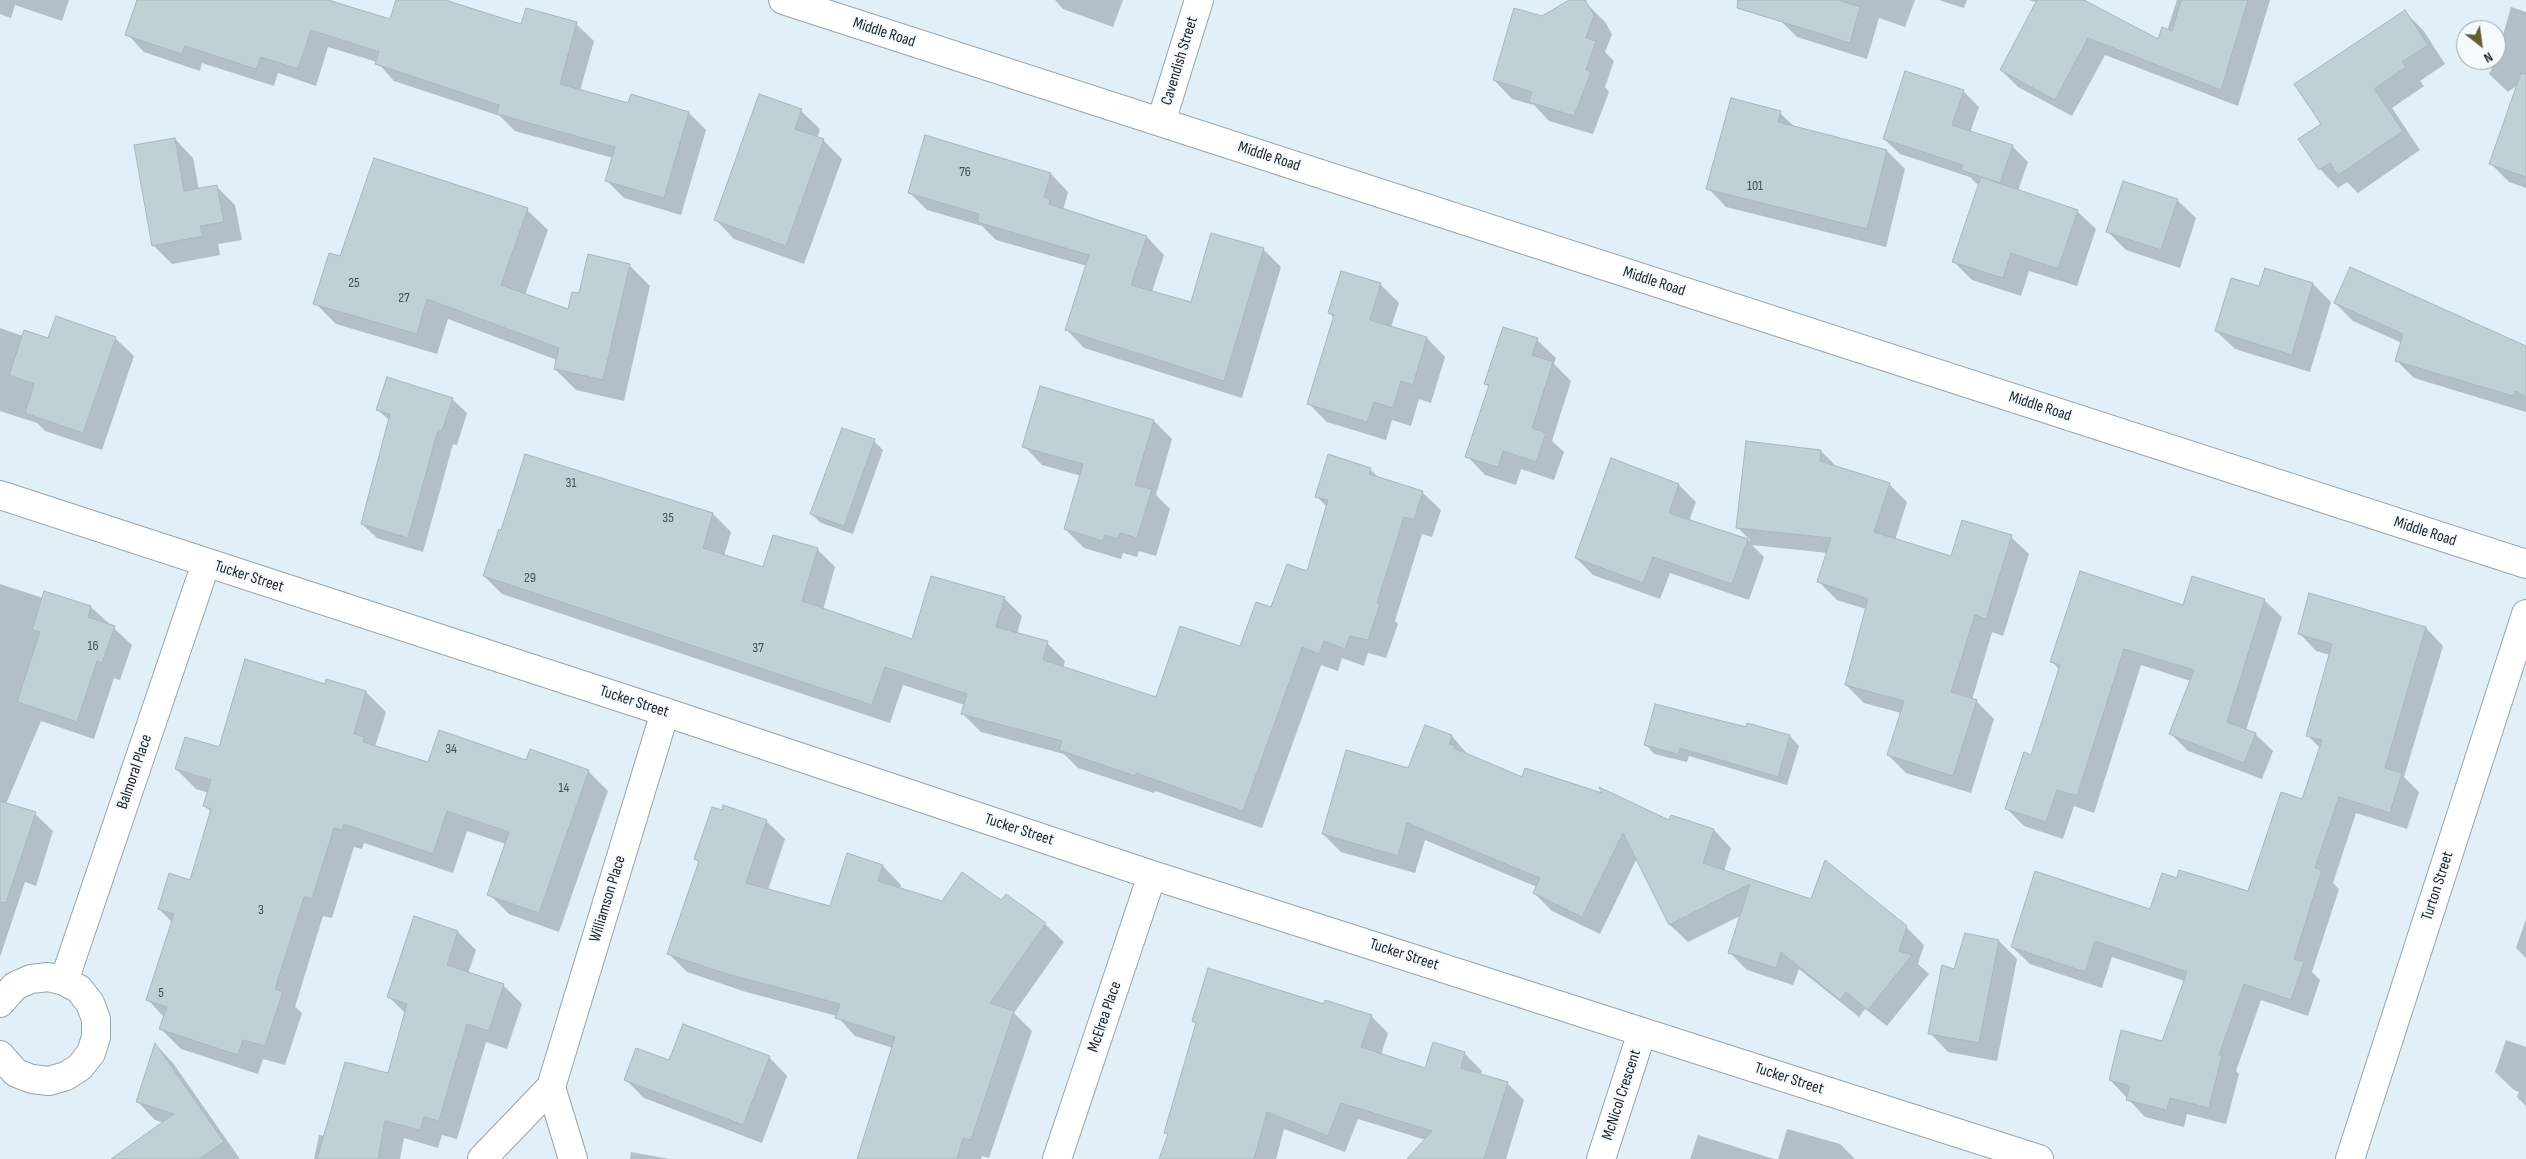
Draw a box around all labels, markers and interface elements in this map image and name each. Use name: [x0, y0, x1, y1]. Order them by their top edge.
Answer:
street label: Middle Road: [850, 14, 918, 52]
street label: Cavendish Street: [1157, 14, 1203, 108]
north arrow: [2456, 20, 2506, 70]
text: N: [2481, 48, 2496, 67]
street label: Middle Road: [1235, 138, 1303, 176]
house number: 76: [959, 164, 971, 180]
house number: 101: [1747, 178, 1763, 194]
street label: Middle Road: [1620, 263, 1688, 301]
house number: 25: [348, 275, 360, 291]
house number: 27: [398, 290, 410, 306]
street label: Middle Road: [2006, 388, 2074, 426]
house number: 31: [566, 475, 576, 491]
house number: 35: [662, 510, 674, 526]
street label: Middle Road: [2391, 513, 2459, 551]
street label: Tucker Street: [212, 557, 286, 597]
house number: 29: [524, 570, 536, 586]
house number: 16: [87, 638, 99, 654]
house number: 37: [752, 640, 764, 656]
street label: Tucker Street: [597, 682, 671, 722]
street label: Balmoral Place: [113, 732, 157, 812]
house number: 34: [445, 741, 457, 757]
house number: 14: [559, 780, 569, 796]
street label: Tucker Street: [982, 810, 1056, 850]
street label: Turton Street: [2418, 849, 2458, 923]
street label: Williamson Place: [586, 853, 630, 945]
house number: 3: [258, 902, 264, 918]
street label: Tucker Street: [1367, 935, 1441, 975]
street label: McElrea Place: [1084, 979, 1126, 1055]
house number: 5: [158, 985, 164, 1001]
street label: McNicol Crescent: [1598, 1047, 1646, 1143]
street label: Tucker Street: [1752, 1059, 1826, 1099]

